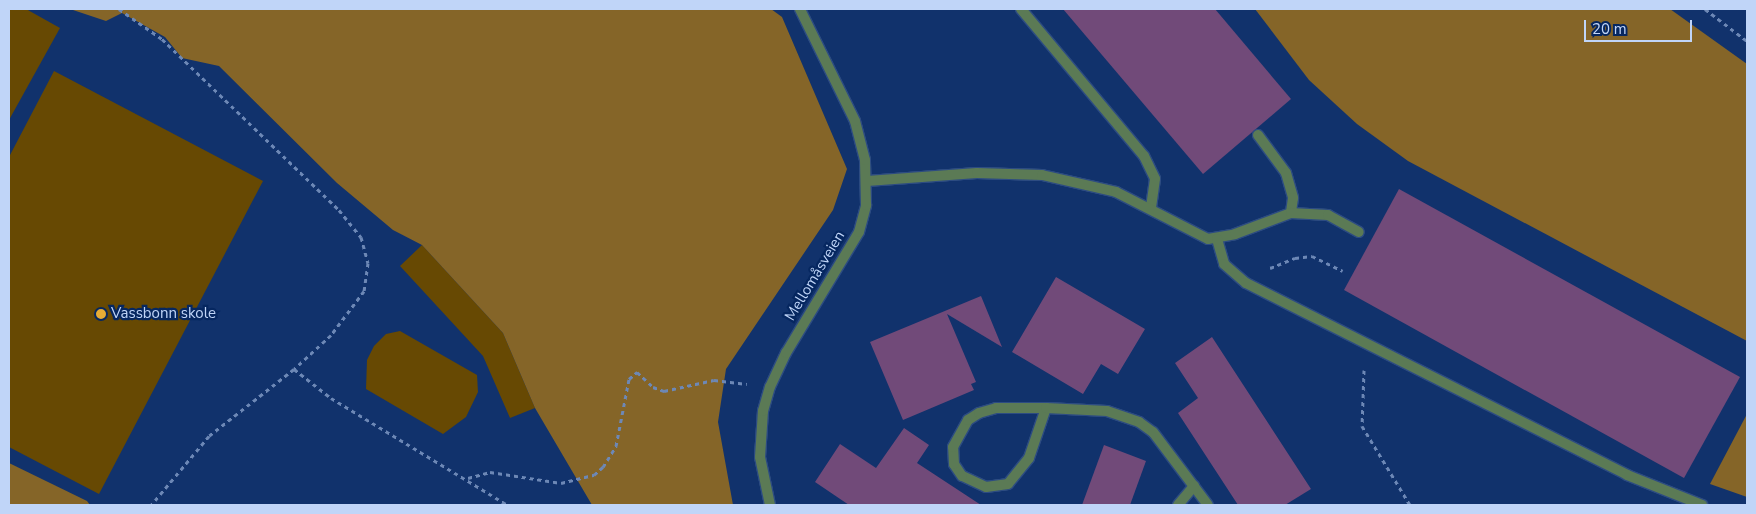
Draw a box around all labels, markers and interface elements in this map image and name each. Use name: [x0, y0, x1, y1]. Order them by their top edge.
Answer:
scale bar: [1586, 10, 1694, 42]
text: 20 m: [1592, 19, 1627, 39]
street label: Mellomåsveien: [781, 228, 849, 324]
place label: Vassbonn skole: [111, 305, 216, 323]
marker: Vassbonn skole: [95, 308, 107, 320]

